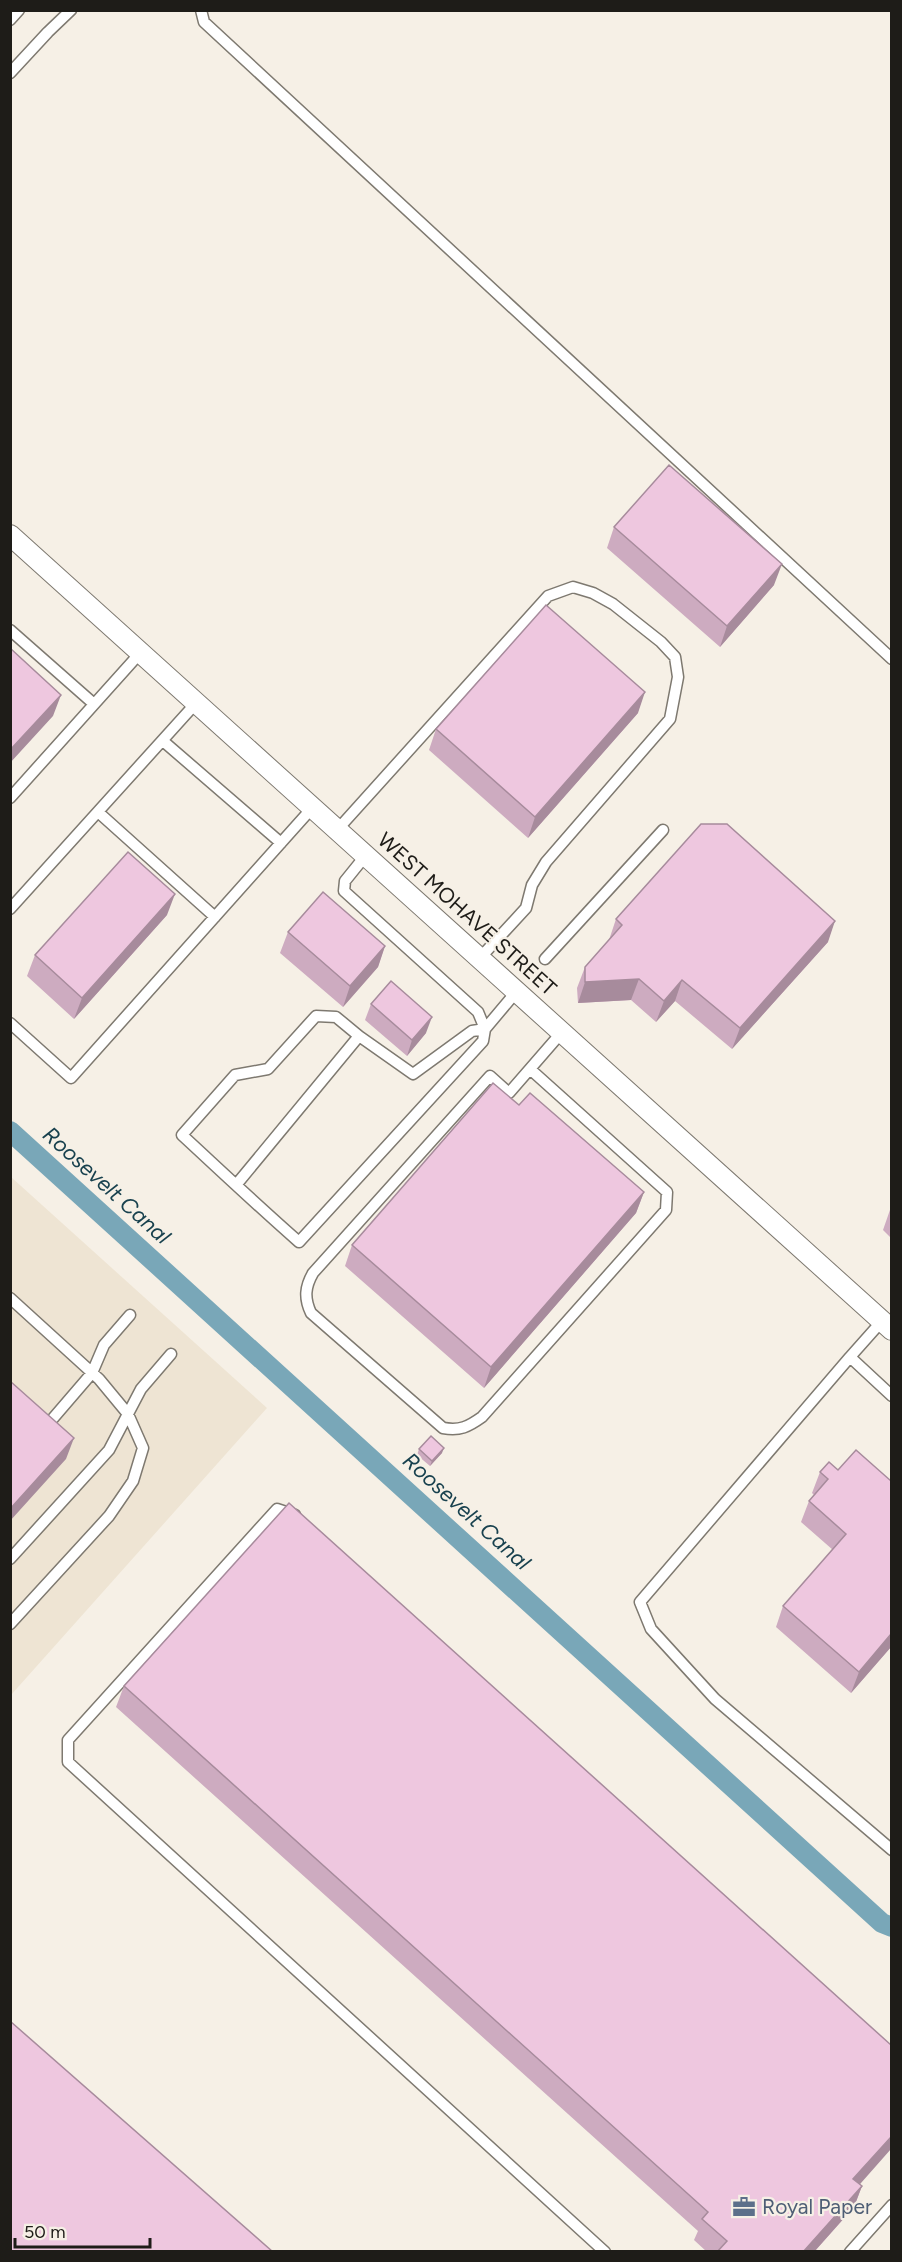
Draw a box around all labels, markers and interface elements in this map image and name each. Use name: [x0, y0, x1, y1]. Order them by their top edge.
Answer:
street label: WEST MOHAVE STREET: [373, 827, 562, 1001]
water label: Roosevelt Canal: [37, 1121, 176, 1250]
water label: Roosevelt Canal: [397, 1447, 536, 1576]
office icon: Royal Paper: [731, 2194, 757, 2220]
place label: Royal Paper: [762, 2194, 872, 2219]
scale bar: [15, 2211, 150, 2249]
text: 50 m: [24, 2221, 66, 2243]

